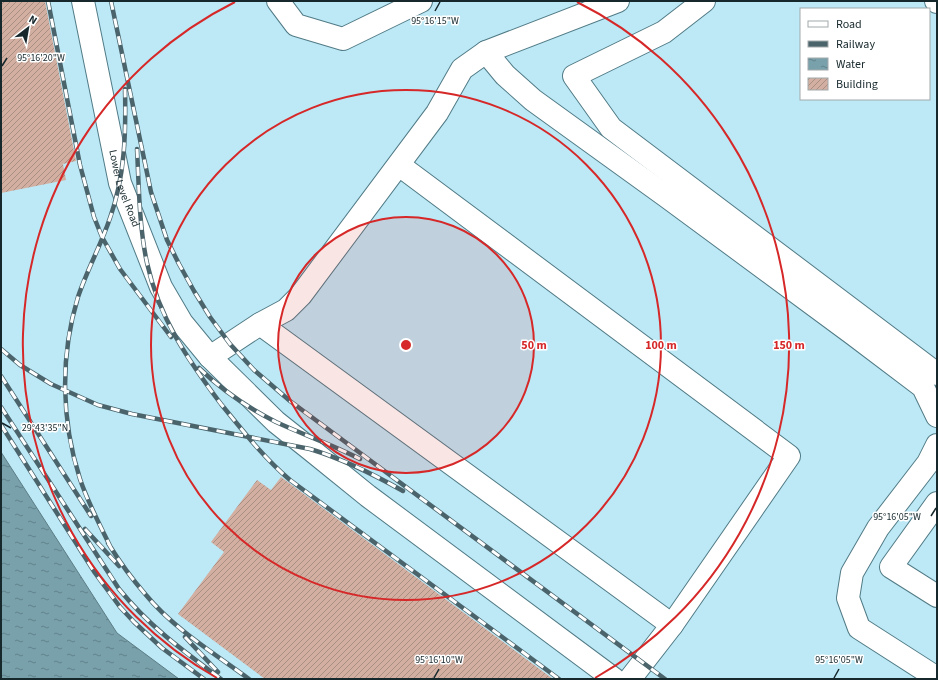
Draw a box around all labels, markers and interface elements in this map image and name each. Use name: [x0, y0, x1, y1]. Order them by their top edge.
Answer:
north arrow: [8, 8, 48, 48]
legend: [800, 8, 930, 100]
text: N: [26, 12, 40, 28]
text: 95°16'15"W: [411, 14, 459, 28]
text: Road: [836, 16, 862, 33]
text: Railway: [836, 36, 875, 53]
text: 95°16'20"W: [17, 51, 65, 65]
text: Water: [836, 56, 866, 73]
text: Building: [836, 76, 878, 93]
street label: Lower Level Road: [105, 148, 144, 229]
text: 50 m: [521, 337, 547, 354]
text: 100 m: [645, 337, 677, 354]
text: 150 m: [773, 337, 805, 354]
centre of rings: [399, 338, 413, 352]
text: 29°43'35"N: [22, 421, 68, 435]
text: 95°16'05"W: [873, 510, 921, 524]
text: 95°16'10"W: [415, 653, 463, 667]
text: 95°16'05"W: [815, 653, 863, 667]

